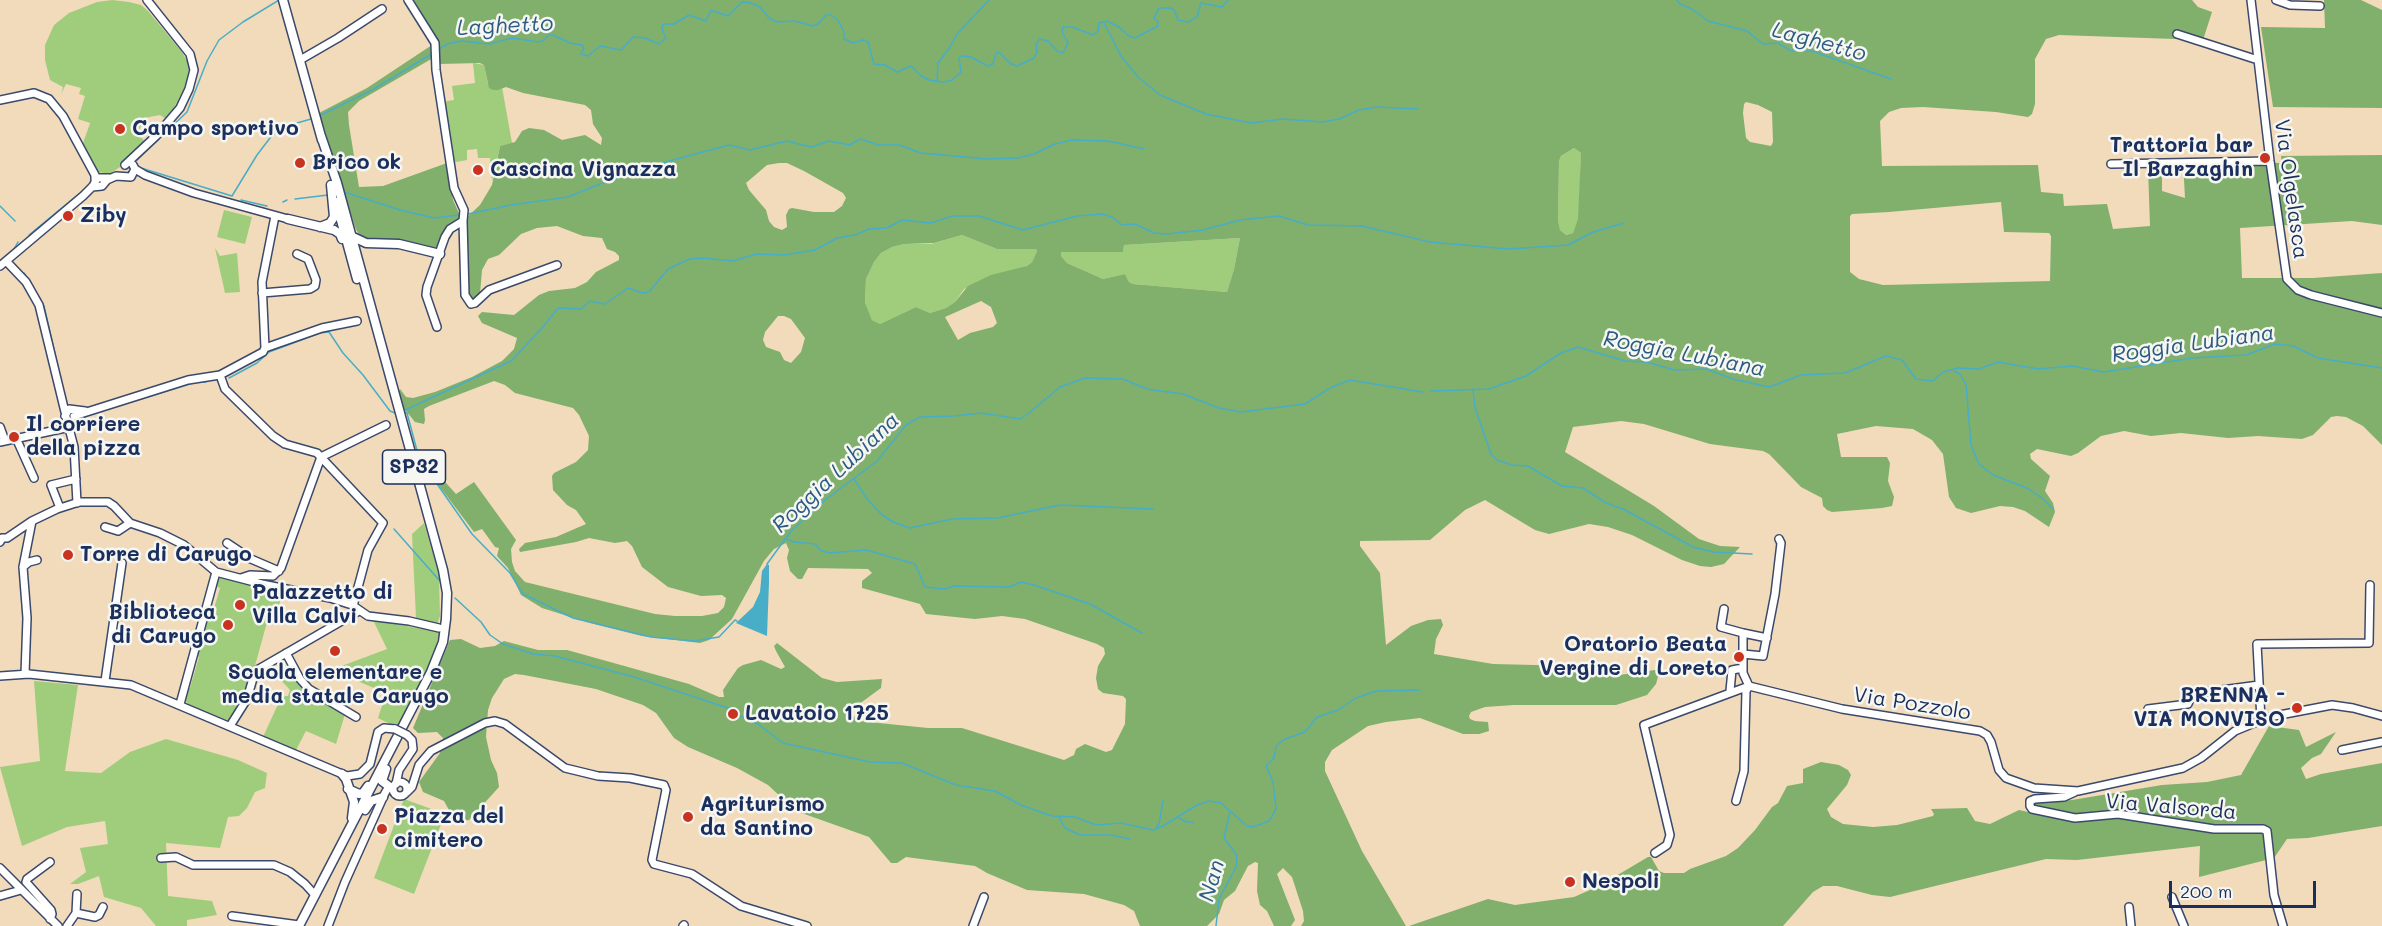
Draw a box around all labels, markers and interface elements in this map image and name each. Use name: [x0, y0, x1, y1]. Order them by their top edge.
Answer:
water label: Laghetto: [456, 10, 554, 42]
water label: Laghetto: [1769, 17, 1869, 67]
place label: Campo sportivo: [132, 116, 299, 142]
street label: Via Olgelasca: [2269, 118, 2313, 260]
marker: Campo sportivo: [113, 122, 127, 136]
place label: Trattoria bar Il Barzaghin: [2110, 133, 2253, 183]
place label: Brico ok: [312, 150, 401, 176]
marker: Trattoria bar Il Barzaghin: [2258, 151, 2272, 165]
marker: Brico ok: [293, 156, 307, 170]
place label: Cascina Vignazza: [490, 157, 676, 183]
marker: Cascina Vignazza: [471, 163, 485, 177]
place label: Ziby: [80, 203, 127, 229]
marker: Ziby: [61, 209, 75, 223]
water label: Roggia Lubiana: [2110, 320, 2276, 368]
water label: Roggia Lubiana: [1601, 325, 1767, 383]
water label: Roggia Lubiana: [767, 407, 905, 539]
place label: Il corriere della pizza: [26, 412, 141, 462]
marker: Il corriere della pizza: [7, 430, 21, 444]
road number: SP32: [382, 450, 446, 484]
place label: Torre di Carugo: [80, 542, 252, 568]
marker: Torre di Carugo: [61, 548, 75, 562]
place label: Palazzetto di Villa Calvi: [252, 580, 393, 630]
marker: Palazzetto di Villa Calvi: [233, 598, 247, 612]
place label: Biblioteca di Carugo: [109, 600, 216, 650]
marker: Biblioteca di Carugo: [221, 618, 235, 632]
place label: Oratorio Beata Vergine di Loreto: [1539, 632, 1727, 682]
marker: Scuola elementare e media statale Carugo: [328, 644, 342, 658]
marker: Oratorio Beata Vergine di Loreto: [1732, 650, 1746, 664]
place label: Scuola elementare e media statale Carugo: [221, 660, 449, 710]
street label: Via Pozzolo: [1851, 682, 1973, 726]
place label: BRENNA - VIA MONVISO: [2133, 683, 2285, 733]
place label: Lavatoio 1725: [745, 701, 889, 727]
marker: BRENNA - VIA MONVISO: [2290, 701, 2304, 715]
marker: Lavatoio 1725: [726, 707, 740, 721]
street label: Via Valsorda: [2105, 789, 2237, 825]
place label: Agriturismo da Santino: [700, 792, 825, 842]
place label: Piazza del cimitero: [394, 804, 504, 854]
marker: Agriturismo da Santino: [681, 810, 695, 824]
marker: Piazza del cimitero: [375, 822, 389, 836]
water label: Nan: [1194, 857, 1230, 905]
place label: Nespoli: [1582, 869, 1660, 895]
scale bar: [2172, 869, 2319, 907]
marker: Nespoli: [1563, 875, 1577, 889]
text: 200 m: [2180, 879, 2232, 903]

